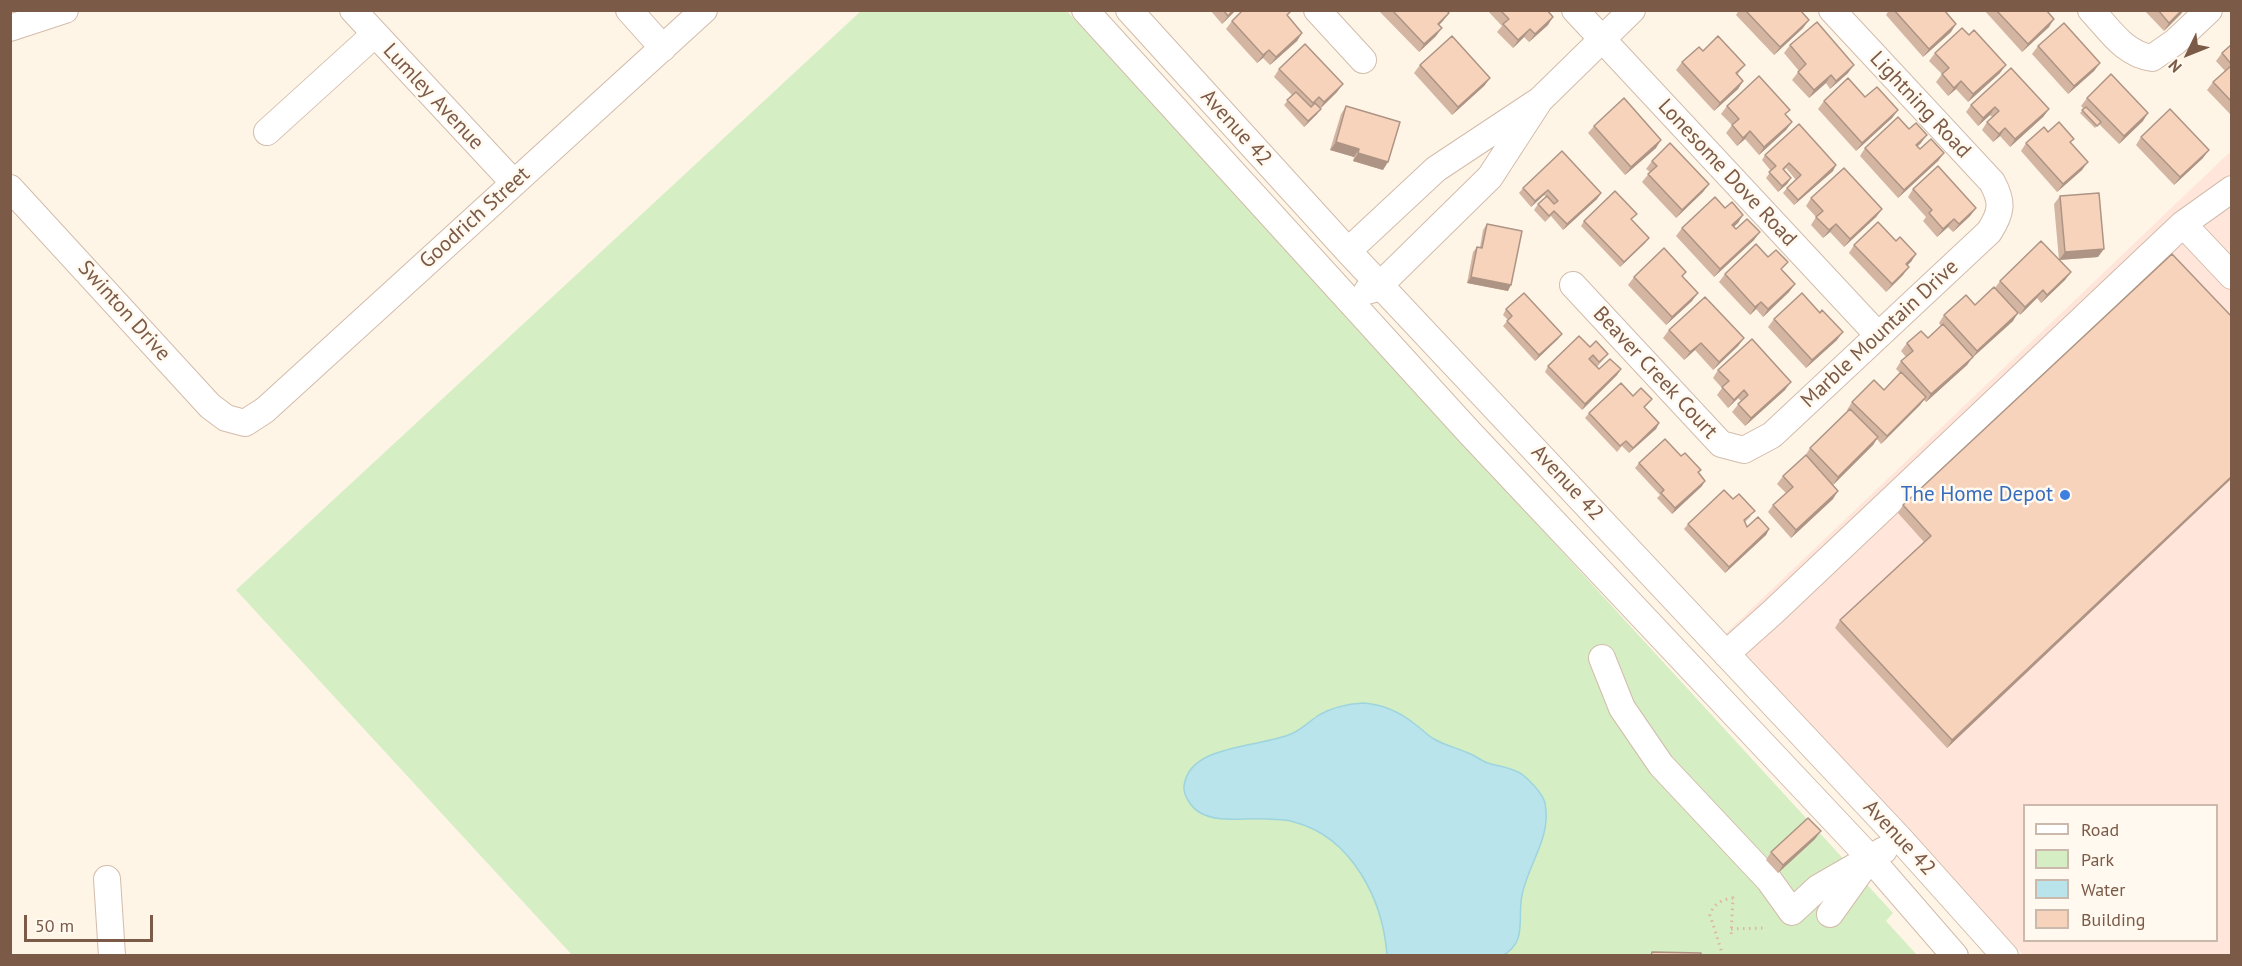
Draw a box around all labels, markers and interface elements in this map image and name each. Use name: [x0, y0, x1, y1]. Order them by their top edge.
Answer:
north arrow: [2158, 24, 2218, 84]
street label: Lumley Avenue: [377, 39, 489, 155]
street label: Lightning Road: [1864, 47, 1976, 163]
text: N: [2164, 56, 2186, 77]
street label: Avenue 42: [1195, 85, 1277, 171]
street label: Lonesome Dove Road: [1652, 94, 1802, 252]
street label: Goodrich Street: [415, 162, 535, 274]
street label: Marble Mountain Drive: [1796, 255, 1964, 413]
street label: Swinton Drive: [72, 256, 176, 366]
street label: Beaver Creek Court: [1588, 302, 1722, 444]
street label: Avenue 42: [1526, 440, 1608, 526]
place label: The Home Depot: [1901, 482, 2053, 508]
marker: The Home Depot: [2058, 488, 2072, 502]
street label: Avenue 42: [1858, 795, 1940, 881]
legend: [2023, 804, 2218, 942]
text: Road: [2081, 818, 2119, 841]
text: Park: [2081, 848, 2114, 871]
text: Water: [2081, 878, 2125, 901]
scale bar: [27, 903, 156, 941]
text: Building: [2081, 908, 2145, 931]
text: 50 m: [35, 914, 74, 937]

